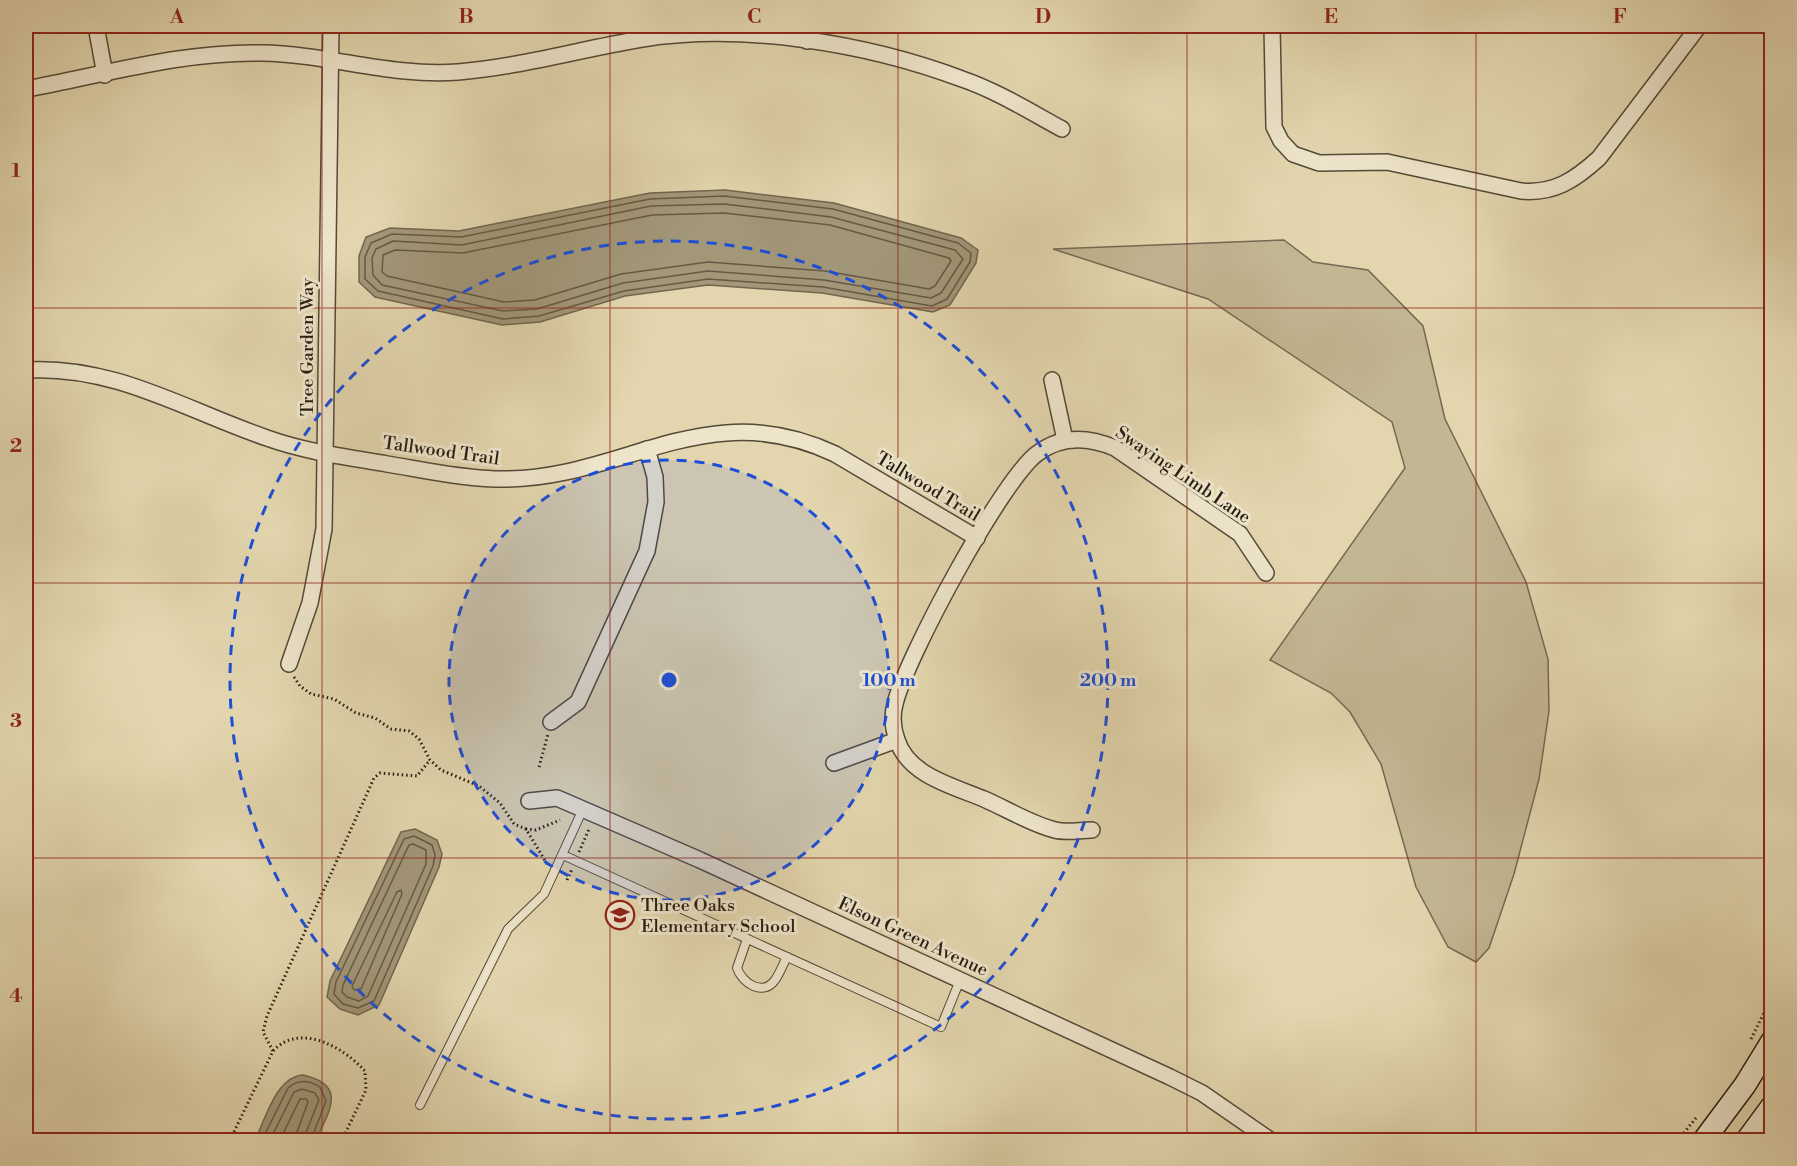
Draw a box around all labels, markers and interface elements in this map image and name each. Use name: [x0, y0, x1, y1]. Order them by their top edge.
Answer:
text: A: [169, 5, 185, 30]
text: B: [458, 5, 474, 30]
text: C: [747, 5, 761, 30]
text: D: [1035, 5, 1051, 30]
text: E: [1324, 5, 1338, 30]
text: F: [1613, 5, 1627, 30]
text: 1: [11, 159, 21, 184]
street label: Tree Garden Way: [296, 278, 319, 416]
street label: Swaying Limb Lane: [1111, 421, 1255, 529]
street label: Tallwood Trail: [381, 431, 502, 471]
text: 2: [10, 434, 22, 459]
street label: Tallwood Trail: [872, 447, 985, 528]
text: 100 m: [862, 669, 916, 692]
text: 200 m: [1080, 669, 1137, 692]
centre of rings: [659, 670, 679, 690]
text: 3: [10, 709, 22, 734]
street label: Elson Green Avenue: [834, 892, 992, 982]
place label: Three Oaks Elementary School: [641, 894, 796, 938]
school or university icon: Three Oaks Elementary School: [604, 899, 636, 931]
text: 4: [9, 984, 23, 1009]

